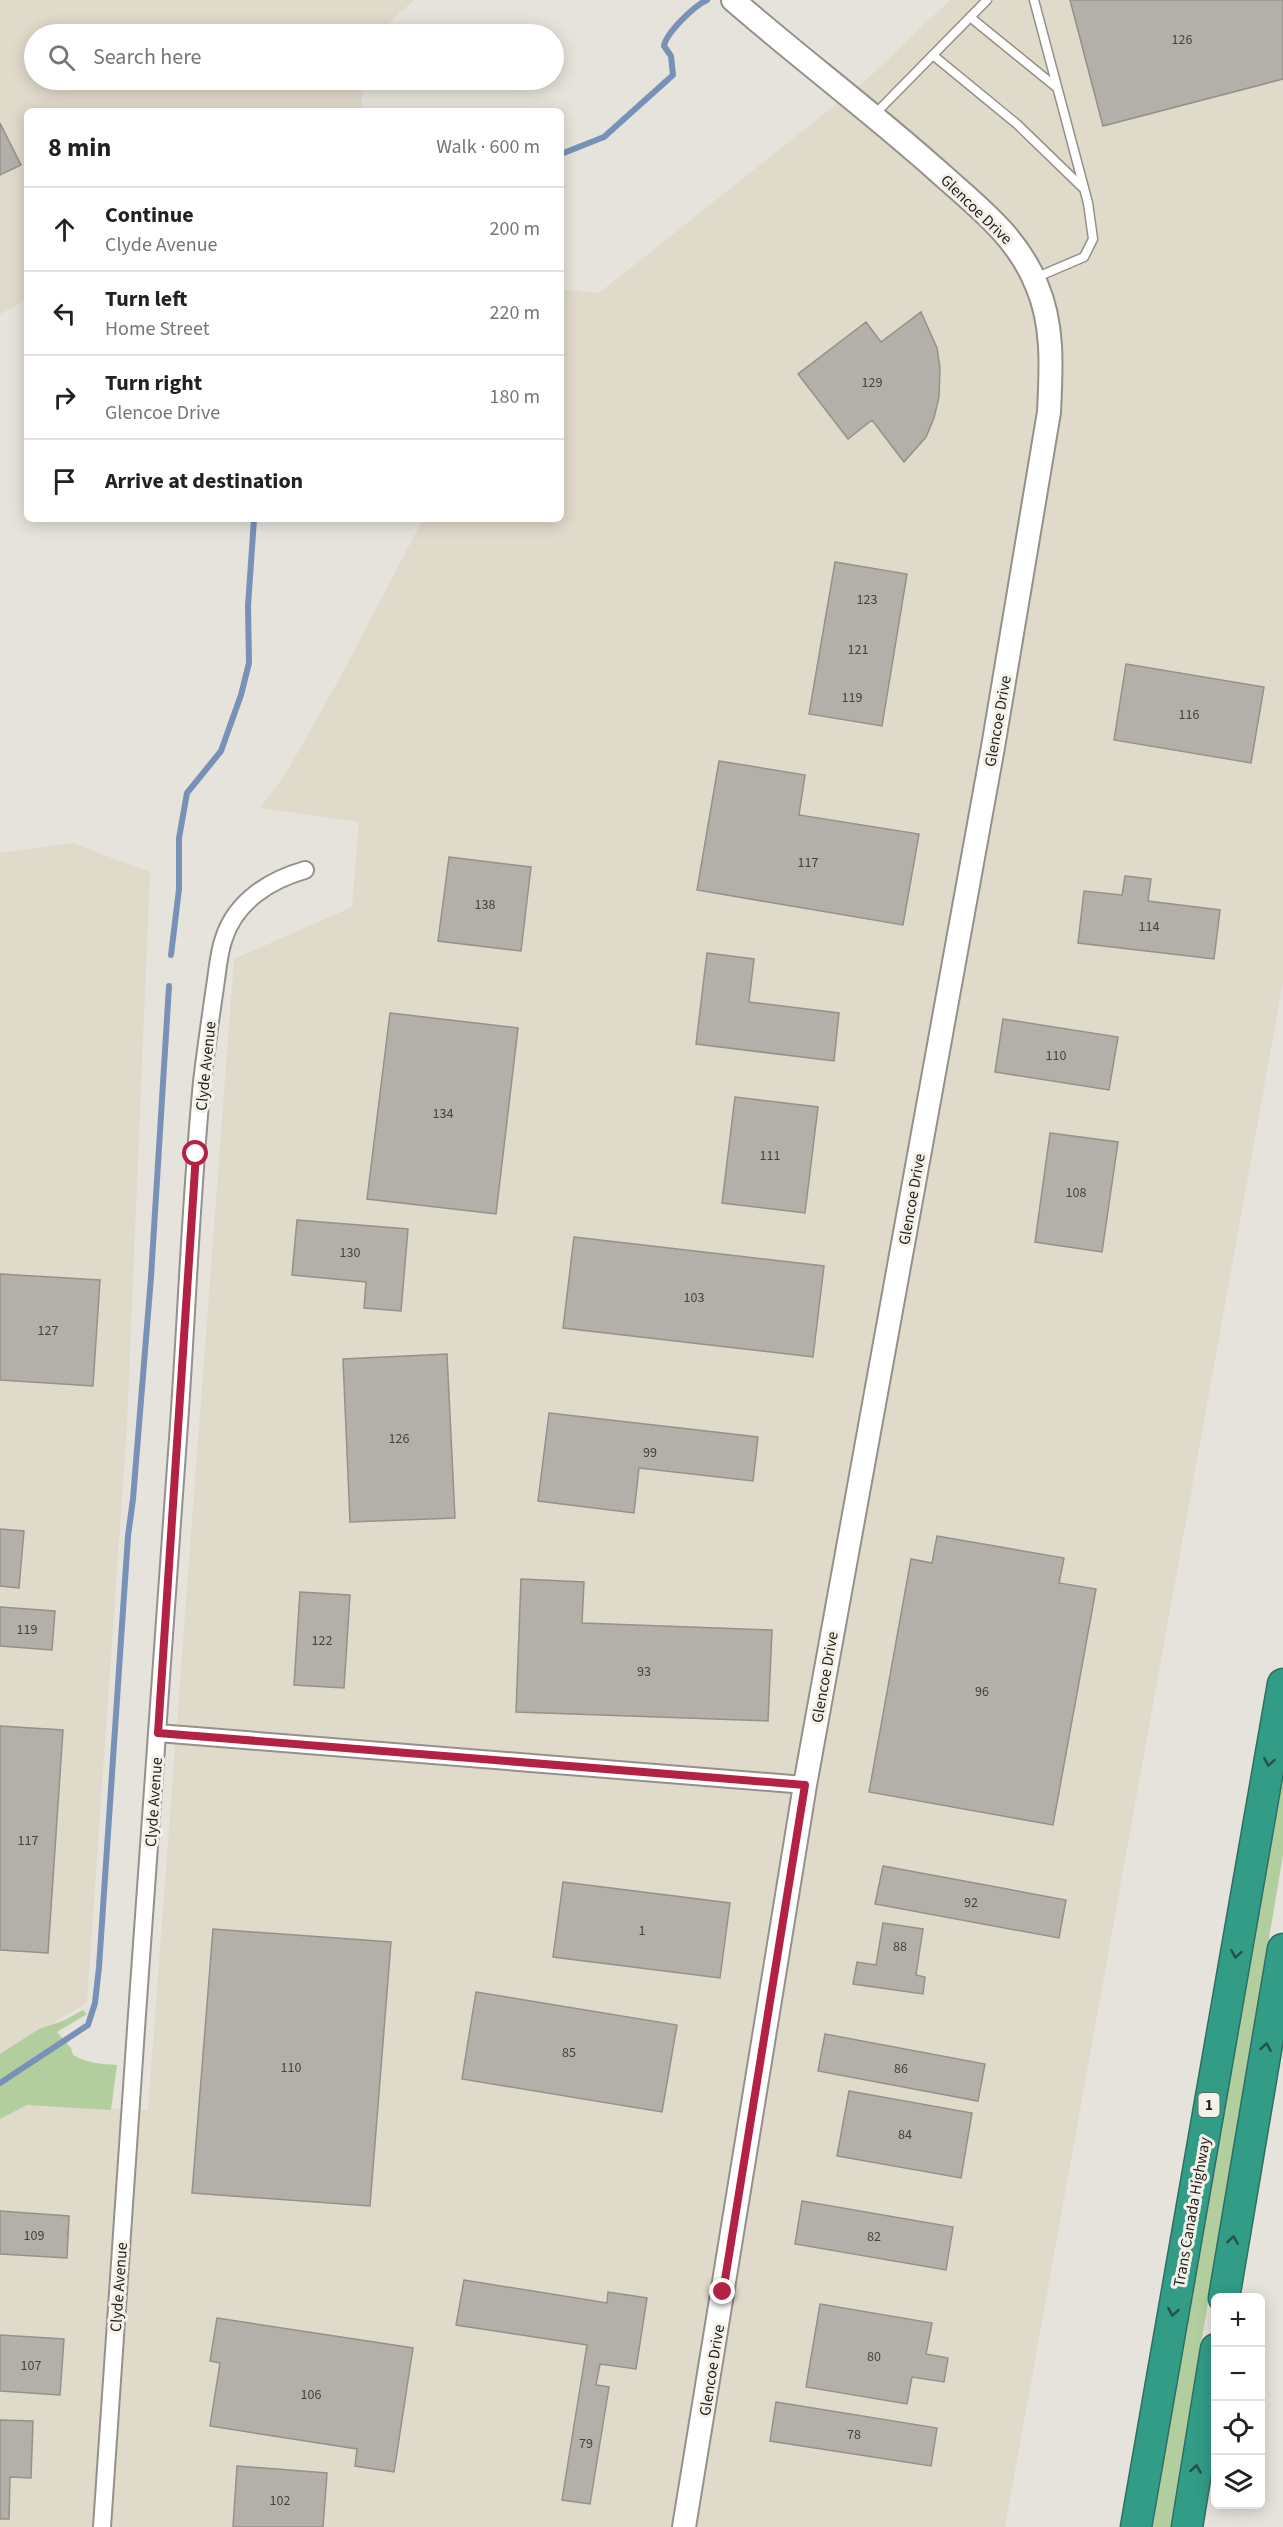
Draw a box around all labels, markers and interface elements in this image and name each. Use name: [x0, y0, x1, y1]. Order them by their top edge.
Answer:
search box: [24, 24, 564, 90]
house number: 126: [1172, 30, 1192, 50]
icon: search: [45, 41, 78, 74]
text: Search here: [93, 41, 201, 73]
text: 8 min: [48, 129, 111, 166]
text: Walk · 600 m: [436, 133, 540, 161]
street label: Glencoe Drive: [936, 170, 1017, 250]
text: Continue: [105, 199, 194, 231]
icon: ahead: [48, 213, 81, 246]
text: 200 m: [490, 215, 540, 243]
text: Clyde Avenue: [105, 231, 217, 259]
text: Turn left: [105, 283, 187, 315]
icon: left: [48, 297, 81, 330]
text: 220 m: [490, 299, 540, 327]
text: Home Street: [105, 315, 210, 343]
text: Turn right: [105, 367, 202, 399]
house number: 129: [862, 373, 882, 393]
icon: right: [48, 381, 81, 414]
text: 180 m: [490, 383, 540, 411]
text: Glencoe Drive: [105, 399, 220, 427]
icon: arrive: [48, 465, 81, 498]
text: Arrive at destination: [105, 465, 303, 497]
house number: 123: [857, 590, 877, 610]
house number: 121: [848, 640, 868, 660]
street label: Glencoe Drive: [979, 674, 1017, 768]
house number: 119: [842, 688, 862, 708]
house number: 116: [1179, 705, 1199, 725]
house number: 117: [798, 853, 818, 873]
house number: 138: [475, 895, 495, 915]
house number: 114: [1139, 917, 1159, 937]
street label: Clyde Avenue: [190, 1020, 222, 1112]
house number: 110: [1046, 1046, 1066, 1066]
house number: 134: [433, 1104, 453, 1124]
route start: [182, 1140, 208, 1166]
house number: 111: [760, 1146, 780, 1166]
street label: Glencoe Drive: [893, 1152, 931, 1246]
house number: 108: [1066, 1183, 1086, 1203]
house number: 130: [340, 1243, 360, 1263]
house number: 103: [684, 1288, 704, 1308]
house number: 127: [38, 1321, 58, 1341]
house number: 126: [389, 1429, 409, 1449]
house number: 99: [643, 1443, 657, 1463]
house number: 119: [17, 1620, 37, 1640]
street label: Glencoe Drive: [806, 1630, 844, 1724]
house number: 122: [312, 1631, 332, 1651]
house number: 93: [637, 1662, 651, 1682]
house number: 96: [975, 1682, 989, 1702]
street label: Clyde Avenue: [140, 1756, 168, 1848]
one-way arrow: [1264, 1757, 1276, 1767]
house number: 117: [18, 1831, 38, 1851]
house number: 92: [964, 1893, 978, 1913]
house number: 1: [639, 1921, 646, 1941]
house number: 88: [893, 1937, 907, 1957]
one-way arrow: [1230, 1949, 1243, 1959]
house number: 85: [562, 2043, 576, 2063]
one-way arrow: [1259, 2043, 1271, 2052]
house number: 110: [281, 2058, 301, 2078]
house number: 86: [894, 2059, 908, 2079]
road number: 1: [1198, 2093, 1220, 2117]
house number: 84: [898, 2125, 912, 2145]
street label: Trans Canada Highway: [1168, 2135, 1216, 2289]
house number: 109: [24, 2226, 44, 2246]
house number: 82: [867, 2227, 881, 2247]
one-way arrow: [1226, 2235, 1239, 2245]
street label: Clyde Avenue: [105, 2241, 133, 2333]
route end: [709, 2278, 735, 2304]
map controls: [1211, 2293, 1265, 2509]
button: +: [1211, 2293, 1265, 2347]
one-way arrow: [1168, 2307, 1180, 2316]
street label: Glencoe Drive: [694, 2323, 730, 2417]
house number: 80: [867, 2347, 881, 2367]
button: −: [1211, 2347, 1265, 2401]
house number: 107: [21, 2356, 41, 2376]
house number: 106: [301, 2385, 321, 2405]
button: locate: [1211, 2401, 1265, 2455]
house number: 78: [847, 2425, 861, 2445]
house number: 79: [579, 2434, 593, 2454]
button: layers: [1211, 2455, 1265, 2509]
one-way arrow: [1190, 2465, 1202, 2474]
house number: 102: [270, 2491, 290, 2511]

